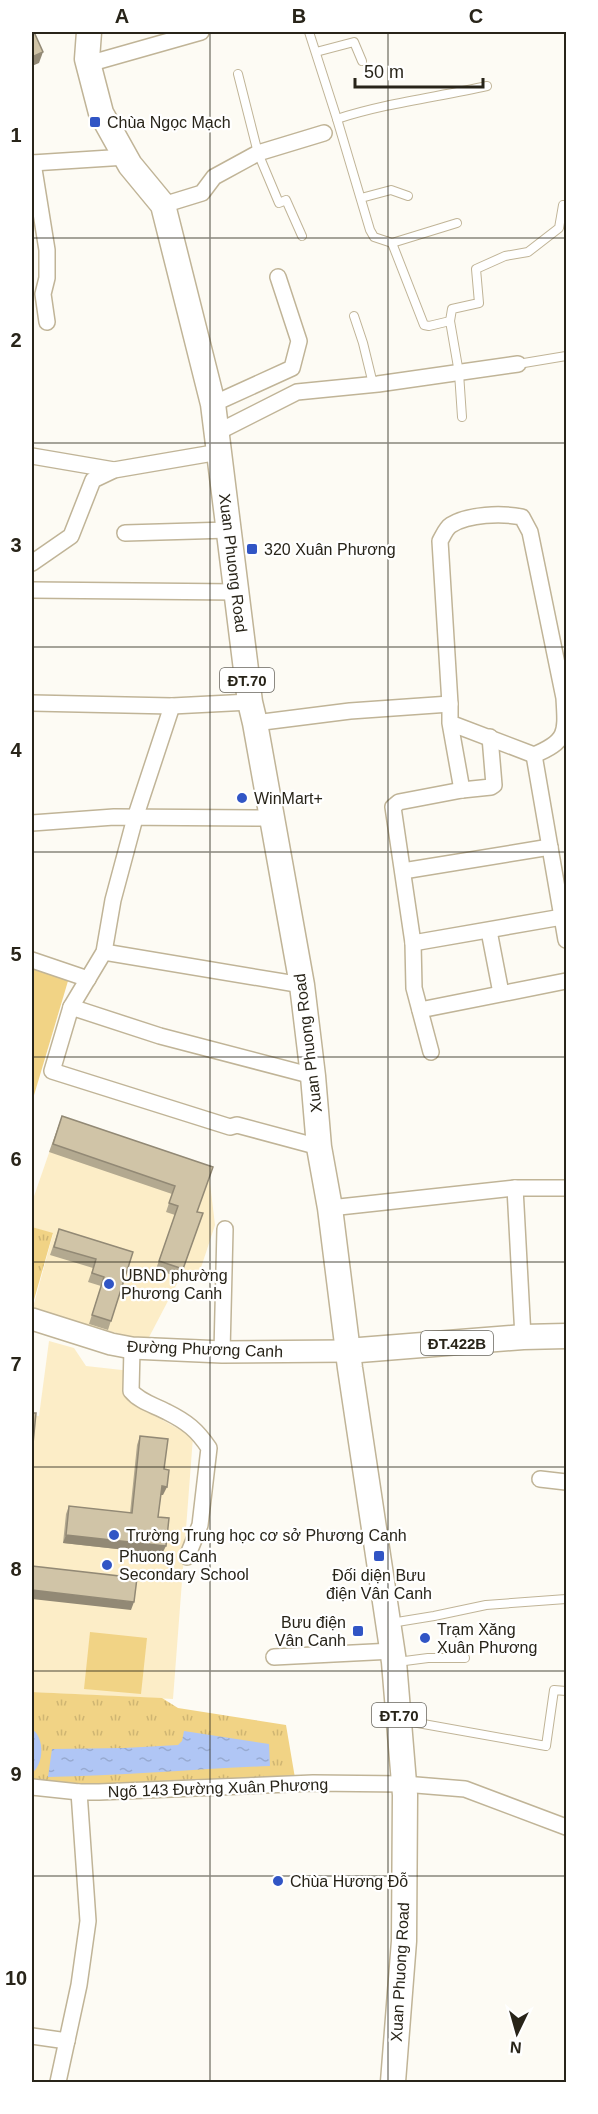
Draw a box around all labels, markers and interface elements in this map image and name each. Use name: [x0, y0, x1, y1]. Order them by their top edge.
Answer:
text: A: [115, 5, 129, 27]
text: B: [292, 5, 306, 27]
text: C: [469, 5, 483, 27]
scale bar: [355, 51, 482, 89]
text: 50 m: [364, 62, 404, 82]
place label: Chùa Ngọc Mạch: [107, 114, 231, 131]
marker: Chùa Ngọc Mạch: [88, 115, 102, 129]
text: 1: [10, 124, 22, 146]
text: 2: [10, 329, 22, 351]
street label: Xuan Phuong Road: [216, 493, 250, 633]
text: 3: [10, 534, 22, 556]
place label: 320 Xuân Phương: [264, 541, 396, 558]
marker: 320 Xuân Phương: [245, 542, 259, 556]
road number: ĐT.70: [220, 668, 274, 692]
text: 4: [10, 739, 22, 761]
place label: WinMart+: [254, 790, 323, 807]
marker: WinMart+: [235, 791, 249, 805]
text: 5: [10, 943, 22, 965]
street label: Xuan Phuong Road: [291, 973, 325, 1113]
text: 6: [10, 1148, 22, 1170]
place label: UBND phường Phương Canh: [121, 1267, 228, 1302]
marker: UBND phường Phương Canh: [102, 1277, 116, 1291]
road number: ĐT.422B: [421, 1331, 493, 1355]
street label: Đường Phương Canh: [127, 1338, 283, 1360]
text: 7: [10, 1353, 22, 1375]
place label: Trường Trung học cơ sở Phương Canh: [126, 1527, 407, 1544]
marker: Trường Trung học cơ sở Phương Canh: [107, 1528, 121, 1542]
place label: Phuong Canh Secondary School: [119, 1548, 249, 1583]
marker: Đối diện Bưu điện Vân Canh: [372, 1549, 386, 1563]
text: 8: [10, 1558, 22, 1580]
marker: Phuong Canh Secondary School: [100, 1558, 114, 1572]
place label: Đối diện Bưu điện Vân Canh: [326, 1567, 432, 1602]
place label: Bưu điện Vân Canh: [275, 1614, 346, 1649]
place label: Trạm Xăng Xuân Phương: [437, 1621, 537, 1656]
marker: Bưu điện Vân Canh: [351, 1624, 365, 1638]
marker: Trạm Xăng Xuân Phương: [418, 1631, 432, 1645]
road number: ĐT.70: [372, 1703, 426, 1727]
text: 9: [10, 1763, 22, 1785]
street label: Ngõ 143 Đường Xuân Phương: [108, 1776, 328, 1800]
place label: Chùa Hương Đỗ: [290, 1872, 408, 1890]
marker: Chùa Hương Đỗ: [271, 1874, 285, 1888]
street label: Xuan Phuong Road: [388, 1902, 412, 2042]
text: 10: [5, 1967, 27, 1989]
north arrow: [487, 2003, 547, 2063]
text: N: [509, 2038, 522, 2056]

